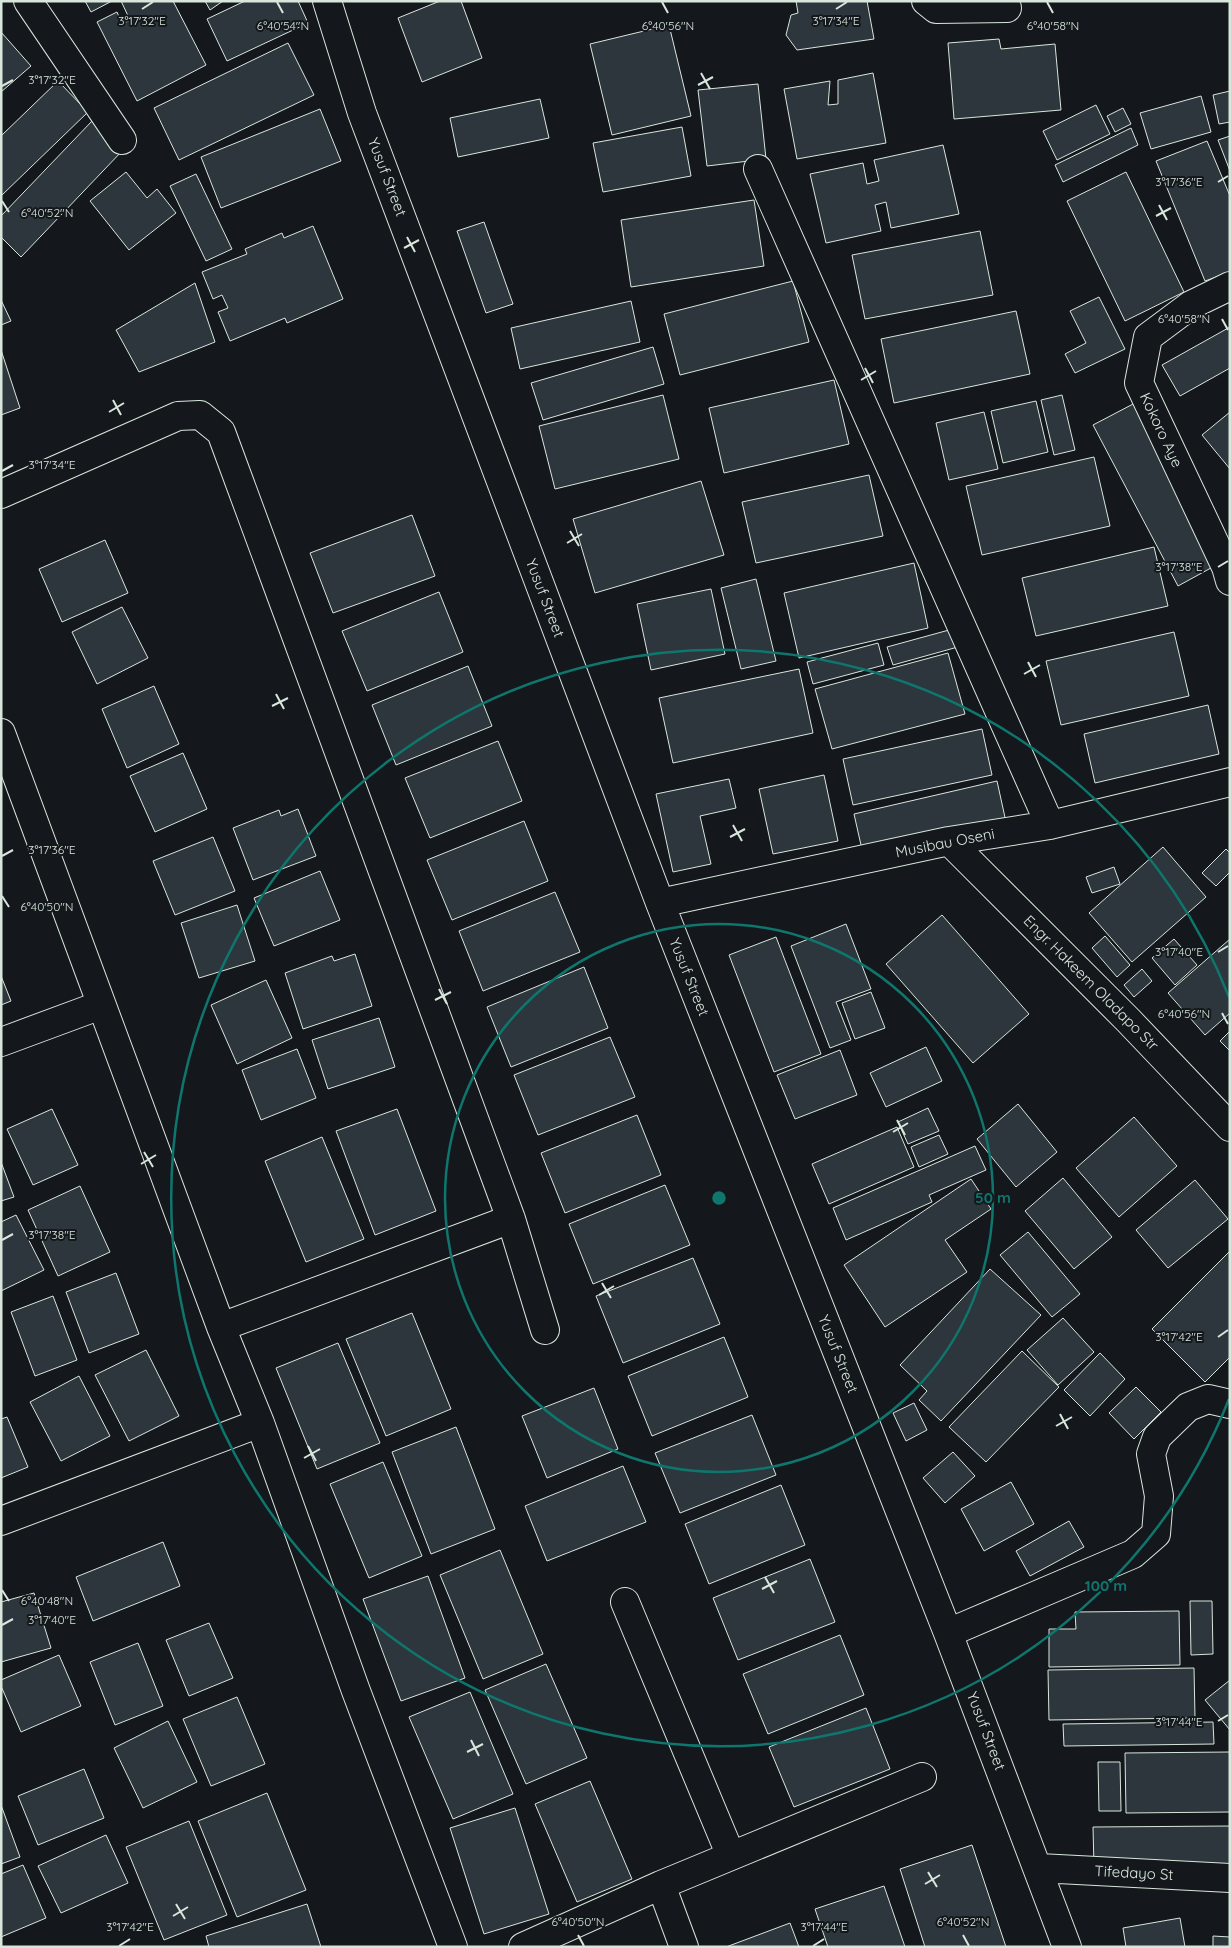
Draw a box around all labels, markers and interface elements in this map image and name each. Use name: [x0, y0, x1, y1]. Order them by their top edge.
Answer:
text: 3°17'32"E: [118, 13, 166, 28]
text: 3°17'34"E: [812, 13, 860, 28]
text: 6°40'54"N: [257, 18, 309, 33]
text: 6°40'56"N: [642, 18, 694, 33]
text: 6°40'58"N: [1027, 18, 1079, 33]
text: 3°17'32"E: [28, 72, 76, 87]
street label: Yusuf Street: [364, 135, 411, 219]
text: 3°17'36"E: [1155, 174, 1203, 189]
text: 6°40'52"N: [21, 205, 73, 220]
text: 6°40'58"N: [1158, 311, 1210, 326]
street label: Kokoro Aye: [1136, 389, 1187, 470]
text: 3°17'34"E: [28, 457, 76, 472]
street label: Yusuf Street: [522, 556, 569, 640]
text: 3°17'38"E: [1155, 559, 1203, 574]
street label: Musibau Oseni: [894, 824, 996, 861]
text: 3°17'36"E: [28, 842, 76, 857]
text: 6°40'50"N: [20, 899, 74, 914]
street label: Engr. Hakeem Oladapo Str: [1020, 911, 1163, 1054]
street label: Yusuf Street: [665, 935, 714, 1019]
text: 3°17'40"E: [1155, 944, 1203, 959]
text: 6°40'56"N: [1158, 1006, 1210, 1021]
text: 50 m: [975, 1188, 1011, 1207]
centre of rings: [710, 1189, 728, 1207]
text: 3°17'38"E: [28, 1227, 76, 1242]
street label: Yusuf Street: [814, 1312, 863, 1396]
text: 3°17'42"E: [1155, 1329, 1203, 1344]
text: 100 m: [1085, 1576, 1127, 1595]
text: 6°40'48"N: [21, 1593, 73, 1608]
text: 3°17'40"E: [28, 1612, 76, 1627]
street label: Yusuf Street: [963, 1689, 1010, 1773]
text: 3°17'44"E: [1155, 1714, 1203, 1729]
street label: Tifedayo St: [1094, 1861, 1174, 1884]
text: 6°40'50"N: [551, 1914, 605, 1929]
text: 6°40'52"N: [937, 1914, 989, 1929]
text: 3°17'42"E: [106, 1919, 154, 1934]
text: 3°17'44"E: [800, 1919, 848, 1934]

